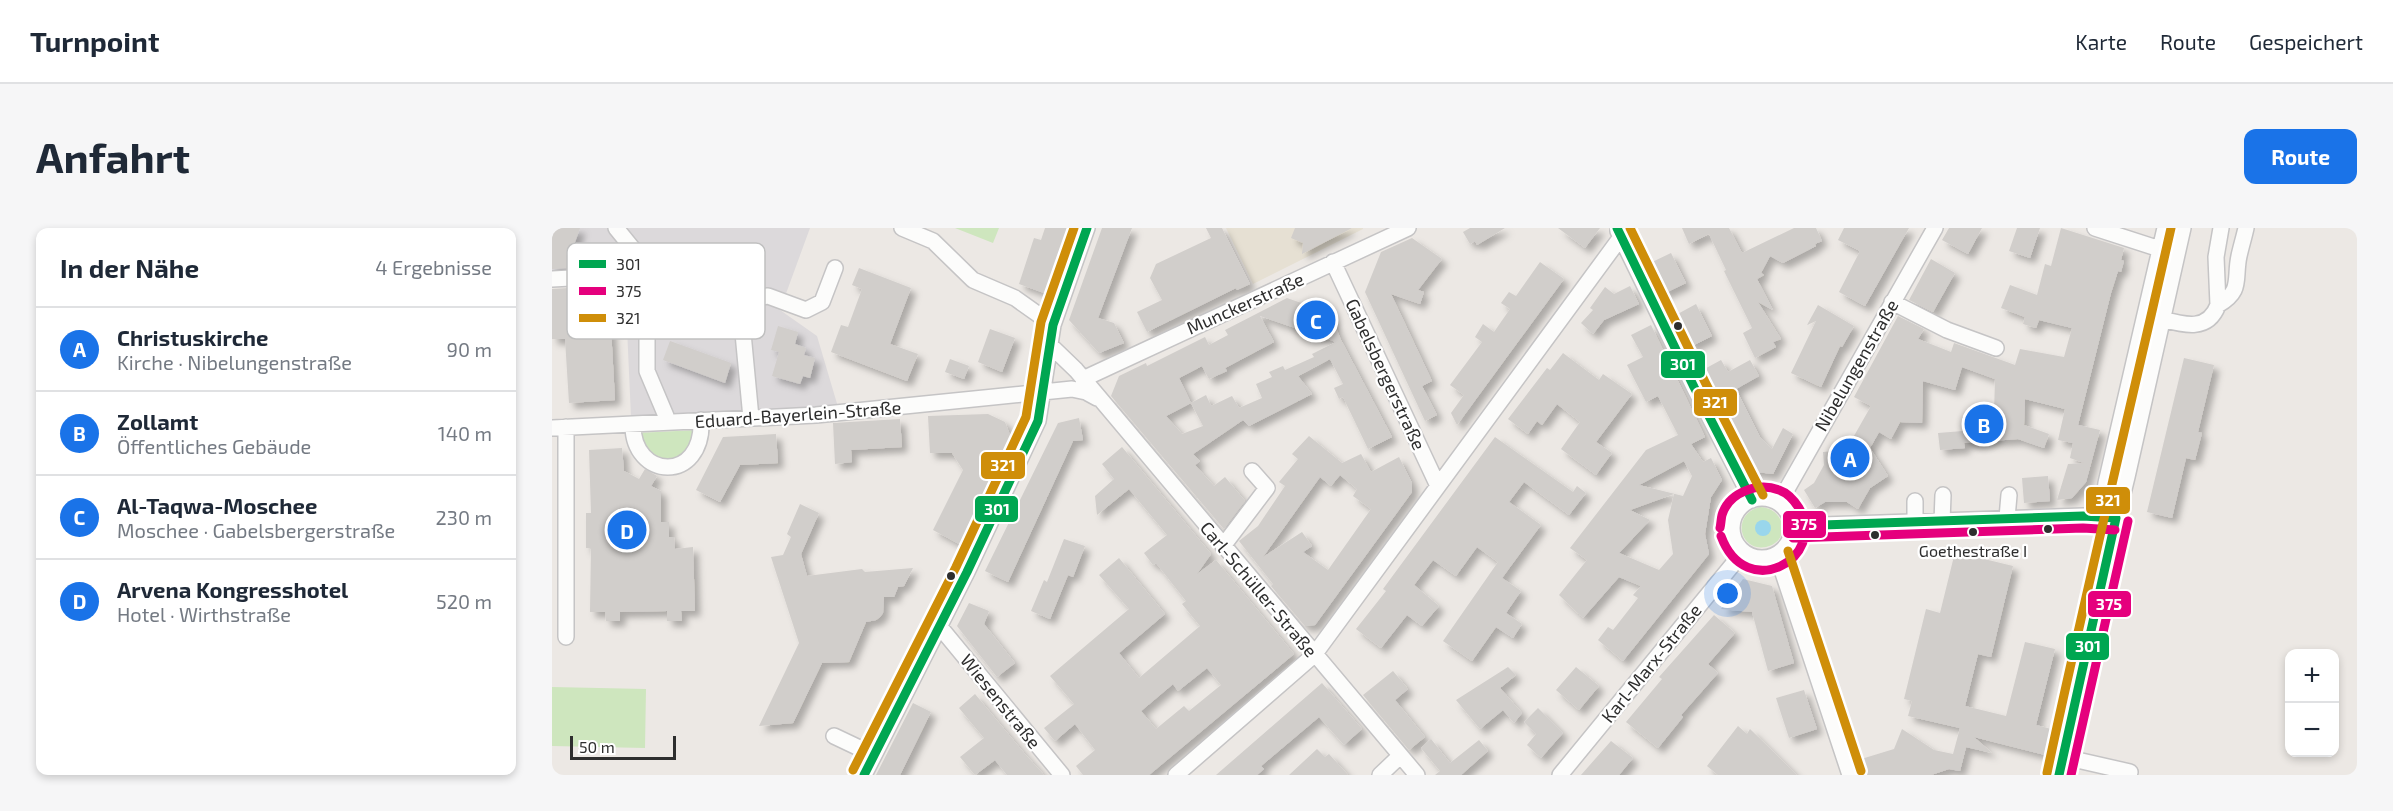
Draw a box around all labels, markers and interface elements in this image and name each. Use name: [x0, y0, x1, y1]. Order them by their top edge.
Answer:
text: Turnpoint: [30, 24, 159, 58]
text: Karte: [2075, 29, 2127, 54]
text: Route: [2160, 29, 2216, 54]
text: Gespeichert: [2249, 29, 2363, 54]
button: Route: [2244, 129, 2357, 184]
text: Anfahrt: [36, 131, 190, 181]
legend: [567, 243, 765, 339]
text: In der Nähe: [60, 252, 199, 283]
text: 301: [616, 254, 641, 273]
text: 4 Ergebnisse: [375, 255, 492, 279]
street label: Munckerstraße: [1183, 267, 1307, 339]
text: 375: [616, 281, 642, 300]
street label: Gabelsbergerstraße: [1341, 295, 1431, 453]
street label: Nibelungenstraße: [1809, 295, 1903, 435]
pin: C: [1296, 298, 1335, 343]
text: 321: [616, 308, 640, 327]
unlabelled marker: [1672, 320, 1684, 332]
text: Christuskirche: [117, 324, 268, 350]
text: A: [73, 337, 86, 361]
text: 90 m: [447, 337, 492, 361]
text: Kirche · Nibelungenstraße: [117, 350, 352, 374]
line badge: 301: [1660, 350, 1706, 379]
text: 301: [1670, 354, 1696, 373]
line badge: 321: [1693, 388, 1738, 417]
text: 321: [1702, 392, 1728, 411]
street label: Eduard-Bayerlein-Straße: [694, 396, 902, 432]
pin: B: [1964, 402, 2004, 446]
text: Zollamt: [117, 408, 198, 434]
text: B: [73, 421, 86, 445]
text: 140 m: [438, 421, 492, 445]
text: Öffentliches Gebäude: [117, 434, 311, 458]
pin: A: [1830, 436, 1870, 480]
line badge: 321: [980, 451, 1026, 480]
text: 321: [990, 455, 1016, 474]
line badge: 321: [2085, 486, 2131, 515]
text: 321: [2095, 490, 2121, 509]
text: Al-Taqwa-Moschee: [117, 492, 317, 518]
line badge: 301: [974, 495, 1019, 523]
text: 301: [984, 499, 1010, 518]
text: C: [74, 505, 85, 529]
text: 230 m: [436, 505, 492, 529]
pin: D: [608, 508, 646, 552]
line badge: 375: [1782, 510, 1827, 539]
text: 375: [1791, 514, 1817, 533]
street label: Carl-Schüller-Straße: [1196, 517, 1322, 661]
text: Moschee · Gabelsbergerstraße: [117, 518, 395, 542]
unlabelled marker: [2042, 523, 2054, 535]
marker: Goethestraße I: [1967, 526, 1979, 538]
unlabelled marker: [1869, 529, 1881, 541]
place label: Goethestraße I: [1919, 541, 2027, 560]
unlabelled marker: [945, 570, 957, 582]
text: Arvena Kongresshotel: [117, 576, 348, 602]
your location: [1713, 579, 1742, 608]
text: D: [73, 589, 86, 613]
text: 520 m: [436, 589, 492, 613]
line badge: 375: [2087, 590, 2132, 618]
text: 375: [2096, 594, 2122, 613]
street label: Karl-Marx-Straße: [1596, 599, 1706, 727]
text: Hotel · Wirthstraße: [117, 602, 291, 626]
line badge: 301: [2065, 632, 2110, 661]
text: 301: [2075, 636, 2101, 655]
street label: Wiesenstraße: [956, 649, 1046, 753]
map controls: [2285, 649, 2339, 757]
button: +: [2285, 649, 2339, 703]
button: −: [2285, 703, 2339, 757]
scale bar: [570, 733, 676, 760]
text: 50 m: [579, 737, 615, 756]

